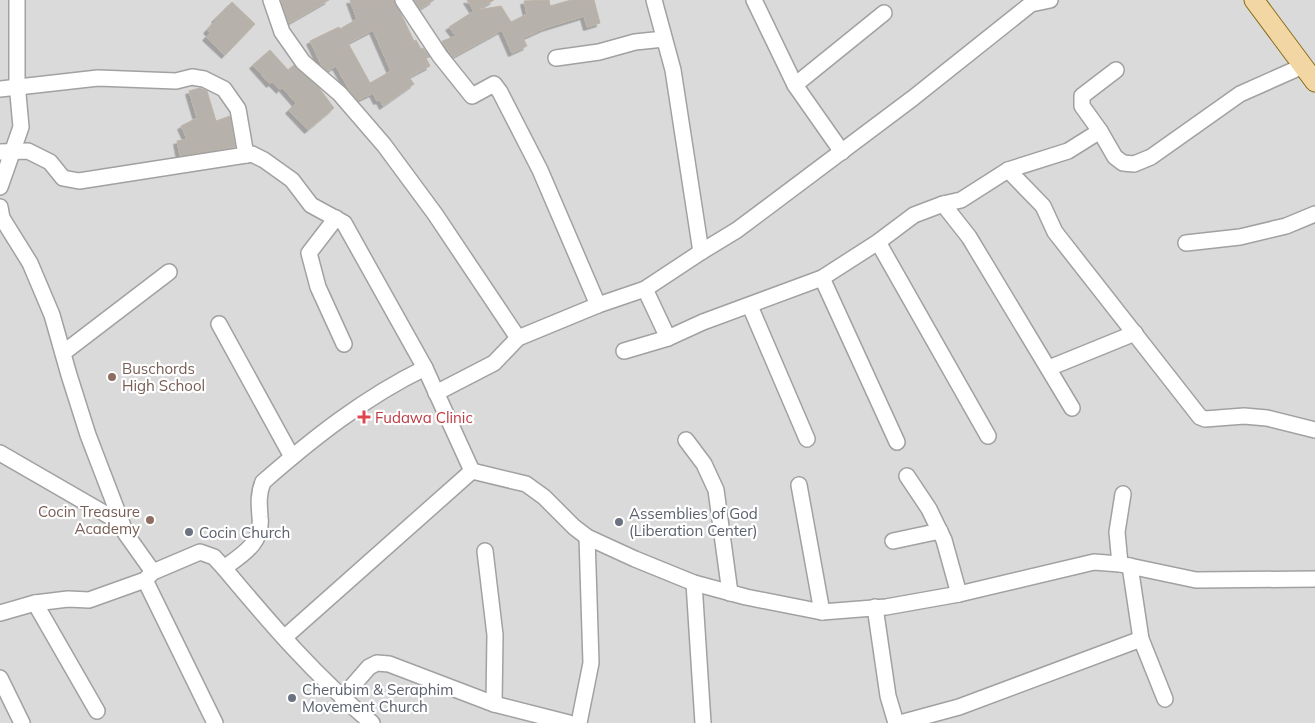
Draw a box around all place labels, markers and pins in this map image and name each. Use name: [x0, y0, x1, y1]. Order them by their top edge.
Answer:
place label: Buschords High School: [122, 359, 205, 395]
marker: Buschords High School: [106, 371, 118, 383]
place label: Fudawa Clinic: [375, 408, 473, 427]
marker: Fudawa Clinic: [357, 410, 371, 424]
place label: Cocin Treasure Academy: [38, 502, 140, 538]
place label: Assemblies of God (Liberation Center): [629, 504, 758, 540]
marker: Cocin Treasure Academy: [144, 514, 156, 526]
marker: Assemblies of God (Liberation Center): [613, 516, 625, 528]
place label: Cocin Church: [199, 523, 290, 542]
marker: Cocin Church: [183, 526, 195, 538]
place label: Cherubim & Seraphim Movement Church: [302, 680, 453, 716]
marker: Cherubim & Seraphim Movement Church: [286, 692, 298, 704]

